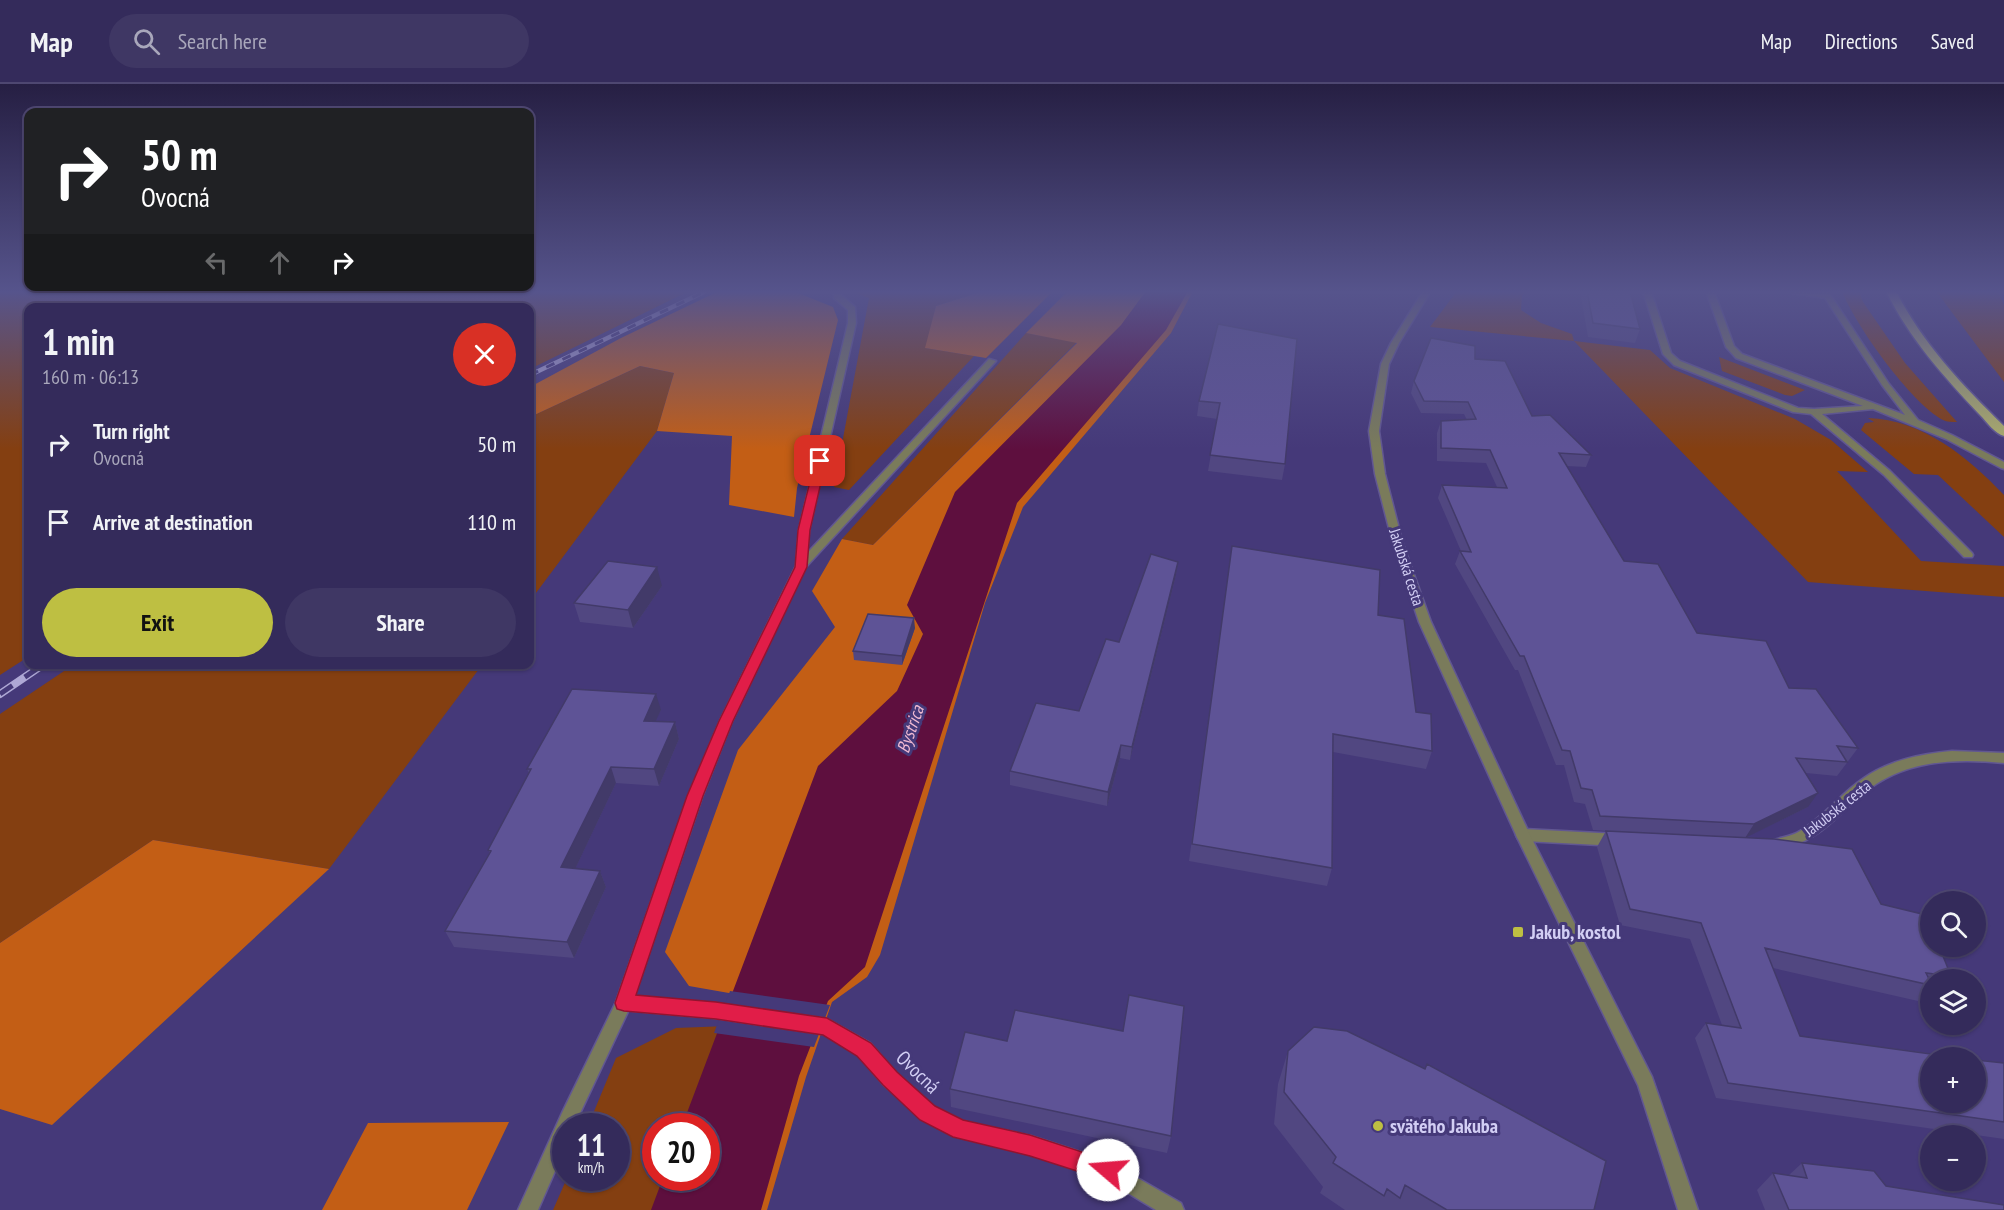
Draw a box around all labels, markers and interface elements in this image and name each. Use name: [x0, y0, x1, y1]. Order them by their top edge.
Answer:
search box: [109, 14, 529, 68]
text: Map: [30, 23, 73, 60]
icon: search: [130, 25, 163, 58]
text: Search here: [178, 27, 267, 55]
text: Map: [1761, 28, 1792, 55]
text: Directions: [1825, 28, 1898, 55]
text: Saved: [1931, 28, 1974, 55]
text: 50 m: [141, 127, 218, 182]
icon: right: [42, 132, 120, 210]
text: Ovocná: [141, 180, 210, 214]
icon: left: [200, 246, 233, 279]
icon: ahead: [263, 246, 296, 279]
icon: right: [326, 246, 359, 279]
text: 1 min: [42, 318, 115, 365]
button: close: [453, 323, 516, 386]
text: 160 m · 06:13: [42, 364, 139, 390]
text: Turn right: [93, 417, 170, 445]
icon: right: [42, 428, 75, 461]
text: 50 m: [477, 430, 516, 458]
pin: [794, 435, 845, 486]
icon: arrive: [803, 444, 836, 477]
text: Ovocná: [93, 445, 144, 471]
icon: arrive: [42, 506, 75, 539]
text: Arrive at destination: [93, 508, 253, 536]
text: 110 m: [467, 508, 516, 536]
street label: Jakubská cesta: [1385, 525, 1429, 608]
button: Exit: [42, 588, 273, 657]
button: Share: [285, 588, 516, 657]
water label: Bystrica: [891, 701, 929, 756]
street label: Jakubská cesta: [1799, 775, 1875, 841]
map controls: [1920, 891, 1986, 1191]
button: search: [1920, 891, 1986, 957]
place label: Jakub, kostol: [1529, 919, 1621, 945]
marker: Jakub, kostol: [1511, 925, 1525, 939]
button: layers: [1920, 969, 1986, 1035]
street label: Ovocná: [891, 1045, 945, 1099]
button: +: [1920, 1047, 1986, 1113]
speed limit sign: 20: [642, 1113, 720, 1191]
place label: svätého Jakuba: [1390, 1113, 1498, 1139]
marker: svätého Jakuba: [1371, 1119, 1385, 1133]
text: 11: [577, 1125, 605, 1164]
button: −: [1920, 1125, 1986, 1191]
position arrow: [1076, 1138, 1140, 1202]
text: km/h: [578, 1158, 604, 1177]

